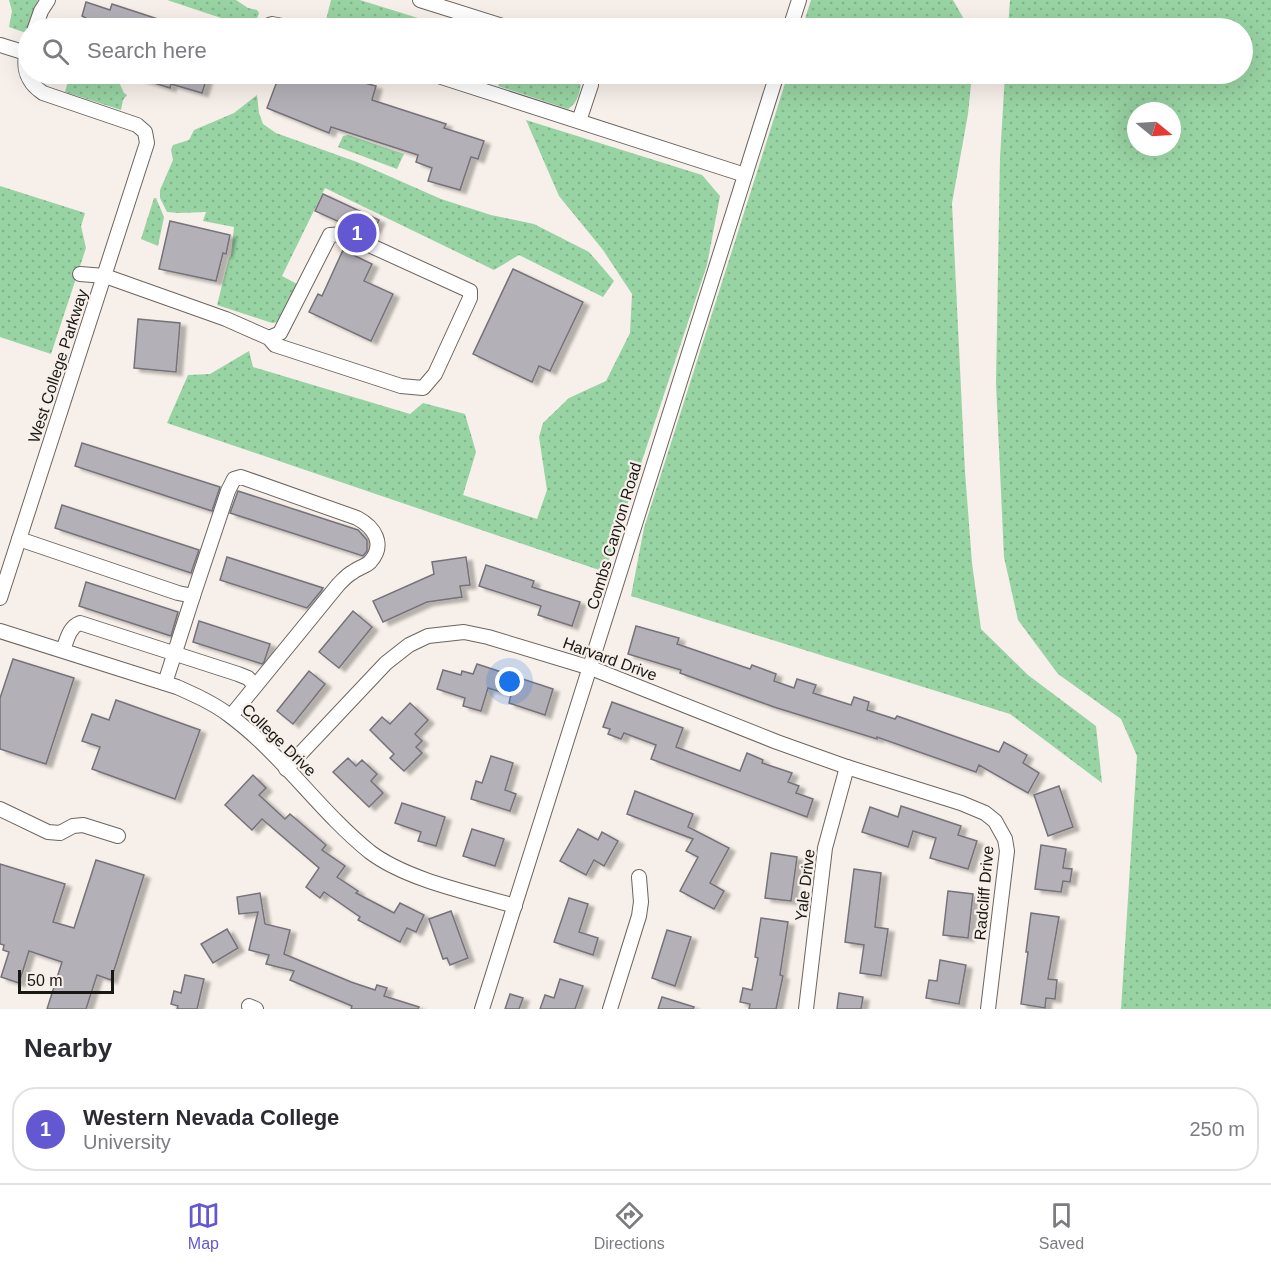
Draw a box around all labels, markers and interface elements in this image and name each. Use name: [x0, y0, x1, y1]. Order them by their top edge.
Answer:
search box: [18, 18, 1253, 84]
icon: search: [39, 35, 72, 68]
text: Search here: [87, 38, 207, 63]
north arrow: [1127, 102, 1181, 156]
pin: 1: [338, 210, 376, 256]
street label: West College Parkway: [25, 287, 91, 445]
street label: Combs Canyon Road: [584, 460, 644, 612]
street label: Harvard Drive: [561, 634, 659, 684]
your location: [495, 667, 524, 696]
street label: College Drive: [239, 701, 320, 780]
street label: Radcliff Drive: [971, 845, 997, 941]
street label: Yale Drive: [792, 848, 818, 922]
scale bar: [18, 967, 114, 994]
text: 50 m: [27, 972, 63, 989]
text: Nearby: [24, 1033, 112, 1063]
text: Western Nevada College: [83, 1105, 339, 1130]
text: 1: [40, 1118, 51, 1140]
text: 250 m: [1189, 1118, 1245, 1140]
text: University: [83, 1131, 171, 1153]
tab: Map: [187, 1199, 220, 1253]
tab: Directions: [594, 1199, 665, 1253]
tab: Saved: [1039, 1199, 1084, 1253]

